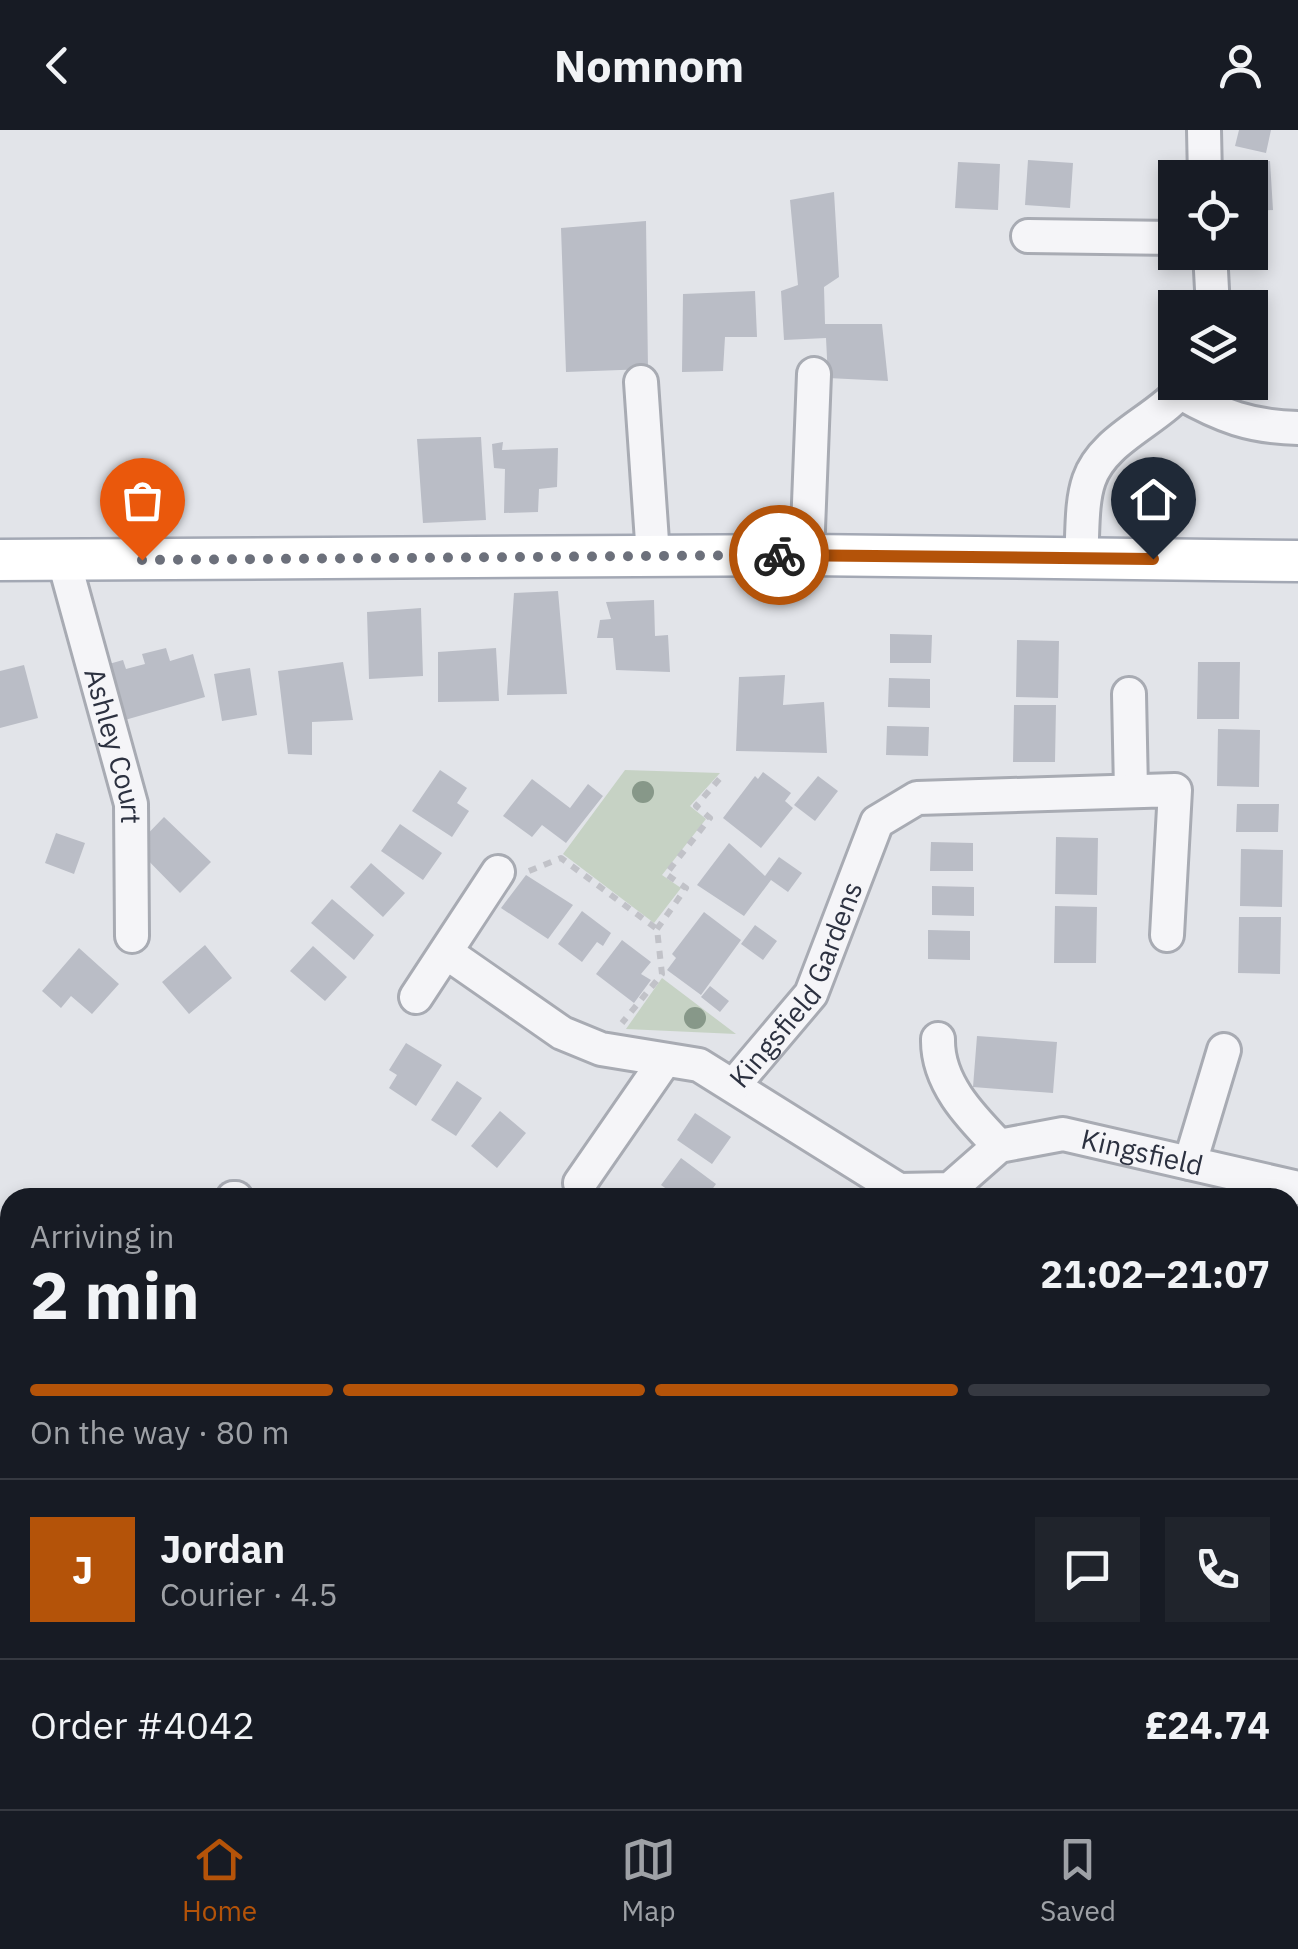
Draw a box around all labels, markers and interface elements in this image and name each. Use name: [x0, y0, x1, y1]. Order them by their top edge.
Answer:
text: Nomnom: [554, 36, 744, 94]
icon: back: [30, 38, 85, 93]
icon: person: [1213, 38, 1268, 93]
map controls: [1158, 160, 1268, 400]
button: locate: [1158, 160, 1268, 270]
button: layers: [1158, 290, 1268, 400]
pin: [1111, 457, 1196, 560]
pin: [100, 458, 185, 561]
icon: home: [1126, 472, 1181, 527]
icon: bag: [115, 473, 170, 528]
courier: [729, 505, 829, 605]
icon: bike: [752, 528, 807, 583]
street label: Ashley Court: [76, 664, 150, 824]
street label: Kingsfield Gardens: [721, 876, 870, 1095]
street label: Kingsfield: [1078, 1120, 1207, 1184]
text: Arriving in: [30, 1215, 175, 1257]
text: 21:02–21:07: [1040, 1249, 1270, 1298]
text: 2 min: [30, 1252, 200, 1337]
text: On the way · 80 m: [30, 1411, 290, 1453]
button: chat: [1035, 1517, 1140, 1622]
button: phone: [1165, 1517, 1270, 1622]
text: Jordan: [160, 1524, 285, 1573]
text: J: [72, 1545, 93, 1594]
text: Courier · 4.5: [160, 1573, 338, 1615]
text: Order #4042: [30, 1700, 255, 1749]
text: £24.74: [1145, 1700, 1270, 1749]
tab: Home: [182, 1832, 257, 1929]
tab: Map: [621, 1832, 676, 1929]
tab: Saved: [1040, 1832, 1116, 1929]

